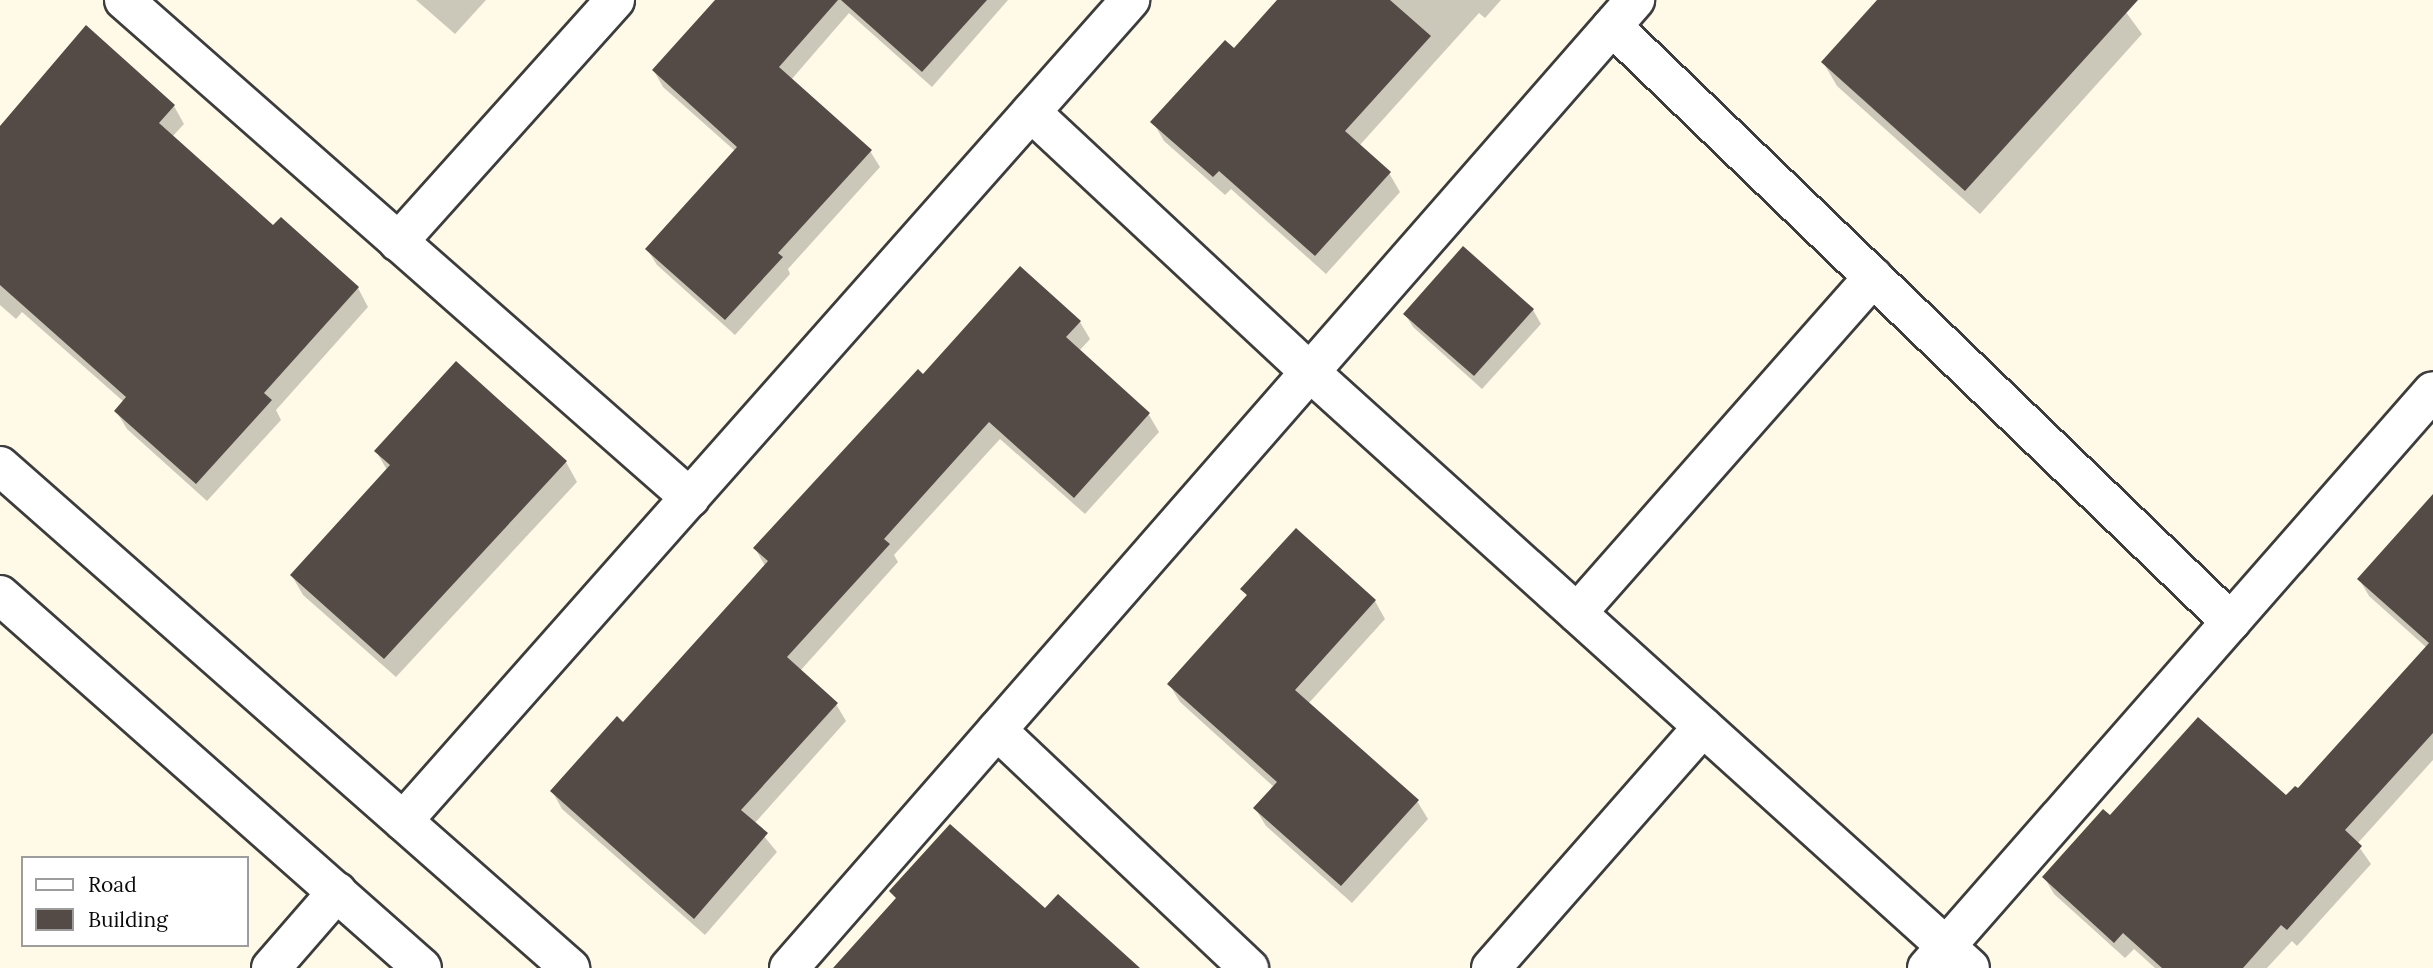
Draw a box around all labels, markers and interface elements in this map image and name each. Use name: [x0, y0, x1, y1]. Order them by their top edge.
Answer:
legend: [21, 856, 248, 947]
text: Road: [88, 871, 137, 898]
text: Building: [88, 906, 168, 933]

